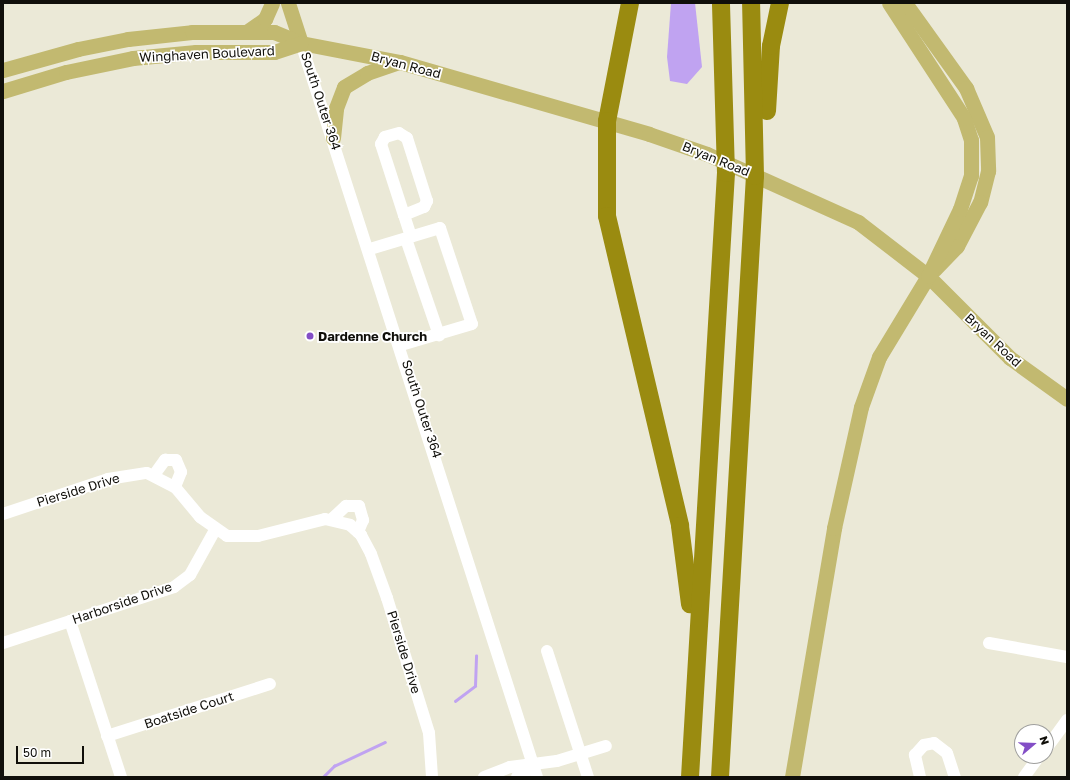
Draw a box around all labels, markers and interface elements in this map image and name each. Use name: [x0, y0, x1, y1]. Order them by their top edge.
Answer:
street label: Winghaven Boulevard: [139, 43, 275, 65]
street label: Bryan Road: [369, 48, 443, 82]
street label: South Outer 364: [298, 50, 344, 152]
street label: Bryan Road: [680, 138, 752, 180]
street label: Bryan Road: [962, 310, 1024, 370]
place label: Dardenne Church: [318, 328, 427, 344]
marker: Dardenne Church: [305, 331, 315, 341]
street label: South Outer 364: [399, 358, 445, 460]
street label: Pierside Drive: [35, 470, 121, 510]
street label: Harborside Drive: [70, 579, 174, 627]
street label: Pierside Drive: [384, 609, 424, 695]
street label: Boatside Court: [142, 688, 236, 732]
north arrow: [1014, 724, 1054, 764]
text: N: [1037, 734, 1052, 746]
scale bar: [18, 738, 86, 764]
text: 50 m: [23, 745, 51, 760]

